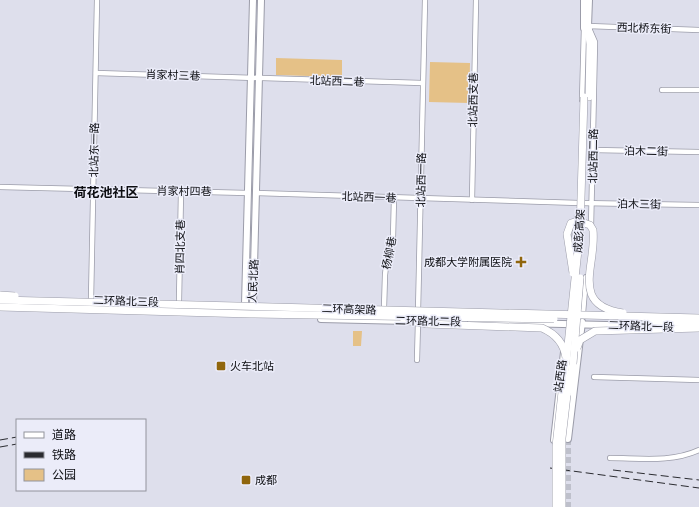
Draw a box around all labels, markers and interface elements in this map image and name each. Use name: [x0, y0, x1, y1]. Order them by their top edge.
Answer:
street label: 西北桥东街: [616, 21, 672, 35]
street label: 肖家村三巷: [145, 68, 201, 82]
street label: 北站西支巷: [467, 72, 479, 128]
street label: 北站西二巷: [309, 74, 365, 88]
street label: 北站东一路: [88, 122, 100, 178]
street label: 北站西二路: [587, 128, 599, 184]
street label: 泊木二街: [624, 145, 668, 157]
street label: 北站西一路: [415, 152, 427, 208]
district label: 荷花池社区: [73, 185, 139, 199]
street label: 肖家村四巷: [156, 185, 212, 197]
street label: 北站西一巷: [341, 190, 397, 204]
street label: 泊木三街: [617, 198, 661, 210]
street label: 成彭高架: [571, 209, 587, 253]
street label: 肖四北支巷: [174, 219, 186, 275]
street label: 杨柳巷: [380, 236, 398, 270]
place label: 成都大学附属医院: [424, 256, 512, 268]
marker: 成都大学附属医院: [515, 256, 527, 268]
street label: 人民北路: [246, 259, 260, 303]
street label: 二环路北三段: [93, 294, 159, 308]
street label: 二环高架路: [321, 302, 377, 316]
street label: 二环路北二段: [395, 314, 461, 328]
street label: 二环路北一段: [608, 319, 674, 333]
street label: 站西路: [552, 359, 568, 393]
marker: 火车北站: [215, 360, 227, 372]
place label: 火车北站: [230, 360, 274, 372]
legend: [16, 419, 146, 491]
text: 道路: [52, 428, 76, 441]
text: 铁路: [52, 448, 76, 461]
text: 公园: [52, 468, 76, 481]
marker: 成都: [240, 474, 252, 486]
place label: 成都: [255, 474, 277, 486]

